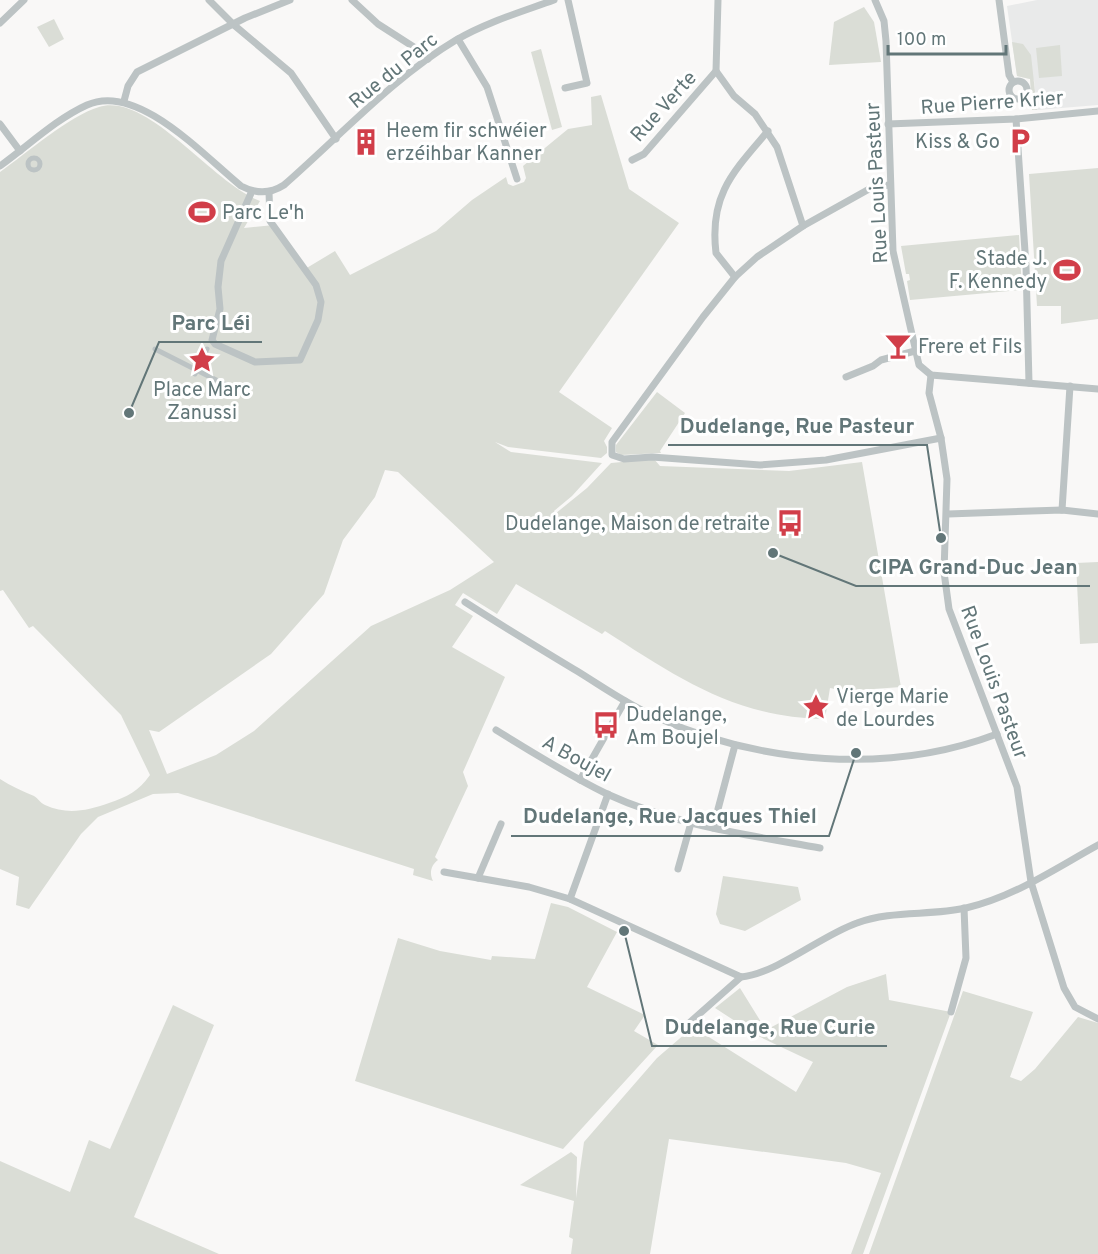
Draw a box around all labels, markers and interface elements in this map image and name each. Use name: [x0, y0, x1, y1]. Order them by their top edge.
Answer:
scale bar: [888, 18, 1006, 56]
street label: Rue du Parc: [344, 28, 444, 115]
text: 100 m: [897, 29, 946, 52]
street label: Rue Verte: [626, 66, 703, 148]
street label: Rue Pierre Krier: [920, 86, 1065, 122]
street label: Rue Louis Pasteur: [861, 101, 895, 264]
place label: Heem fir schwéier erzéihbar Kanner: [386, 119, 547, 168]
parking icon: Kiss & Go: [1005, 126, 1035, 156]
building icon: Heem fir schwéier erzéihbar Kanner: [351, 127, 381, 157]
place label: Kiss & Go: [915, 130, 1000, 156]
sports icon: Parc Le'h: [187, 197, 217, 227]
place label: Parc Le'h: [222, 201, 304, 227]
place label: Stade J. F. Kennedy: [949, 247, 1047, 296]
sports icon: Stade J. F. Kennedy: [1052, 255, 1082, 285]
callout: Parc Léi: [159, 303, 262, 342]
text: Parc Léi: [171, 311, 251, 338]
bar icon: Frere et Fils: [883, 331, 913, 361]
place label: Frere et Fils: [918, 335, 1022, 361]
place icon: Place Marc Zanussi: [187, 345, 217, 375]
place label: Place Marc Zanussi: [153, 378, 251, 427]
callout: Dudelange, Rue Pasteur: [668, 406, 927, 445]
text: Dudelange, Rue Pasteur: [680, 414, 914, 441]
bus stop icon: Dudelange, Maison de retraite: [775, 508, 805, 538]
place label: Dudelange, Maison de retraite: [505, 512, 770, 538]
callout: CIPA Grand-Duc Jean: [856, 547, 1090, 586]
text: CIPA Grand-Duc Jean: [868, 555, 1078, 582]
street label: Rue Louis Pasteur: [953, 602, 1033, 763]
place label: Vierge Marie de Lourdes: [836, 685, 949, 734]
place icon: Vierge Marie de Lourdes: [801, 692, 831, 722]
place label: Dudelange, Am Boujel: [626, 703, 727, 752]
bus stop icon: Dudelange, Am Boujel: [591, 710, 621, 740]
street label: A Boujel: [537, 730, 615, 789]
callout: Dudelange, Rue Jacques Thiel: [511, 797, 829, 836]
text: Dudelange, Rue Jacques Thiel: [523, 804, 817, 831]
callout: Dudelange, Rue Curie: [652, 1007, 887, 1046]
text: Dudelange, Rue Curie: [665, 1015, 875, 1042]

